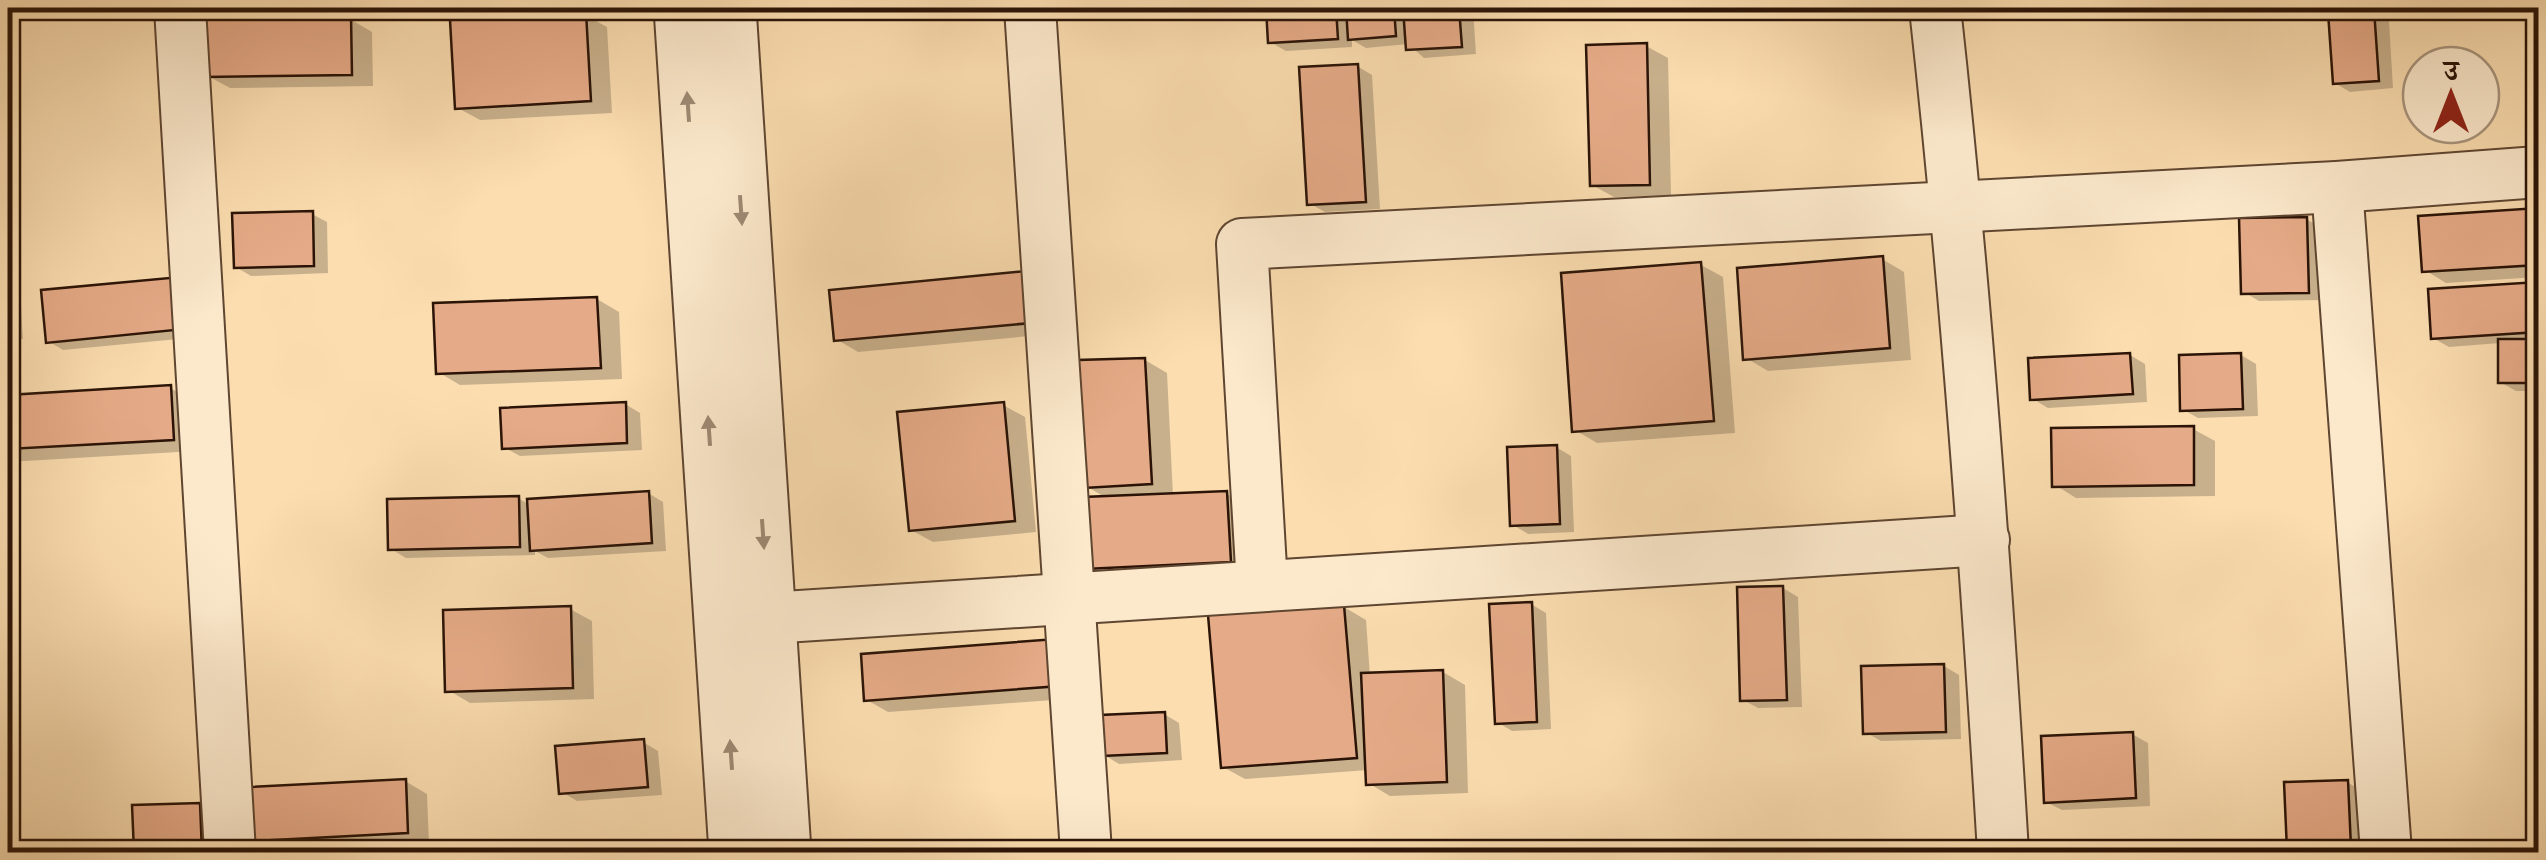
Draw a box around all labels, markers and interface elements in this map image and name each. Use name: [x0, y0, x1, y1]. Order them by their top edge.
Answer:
north arrow: [2401, 45, 2501, 145]
text: उ: [2442, 55, 2460, 90]
one-way arrow: [680, 90, 696, 122]
one-way arrow: [733, 194, 749, 226]
one-way arrow: [701, 414, 717, 446]
one-way arrow: [755, 518, 771, 550]
one-way arrow: [722, 739, 738, 771]

